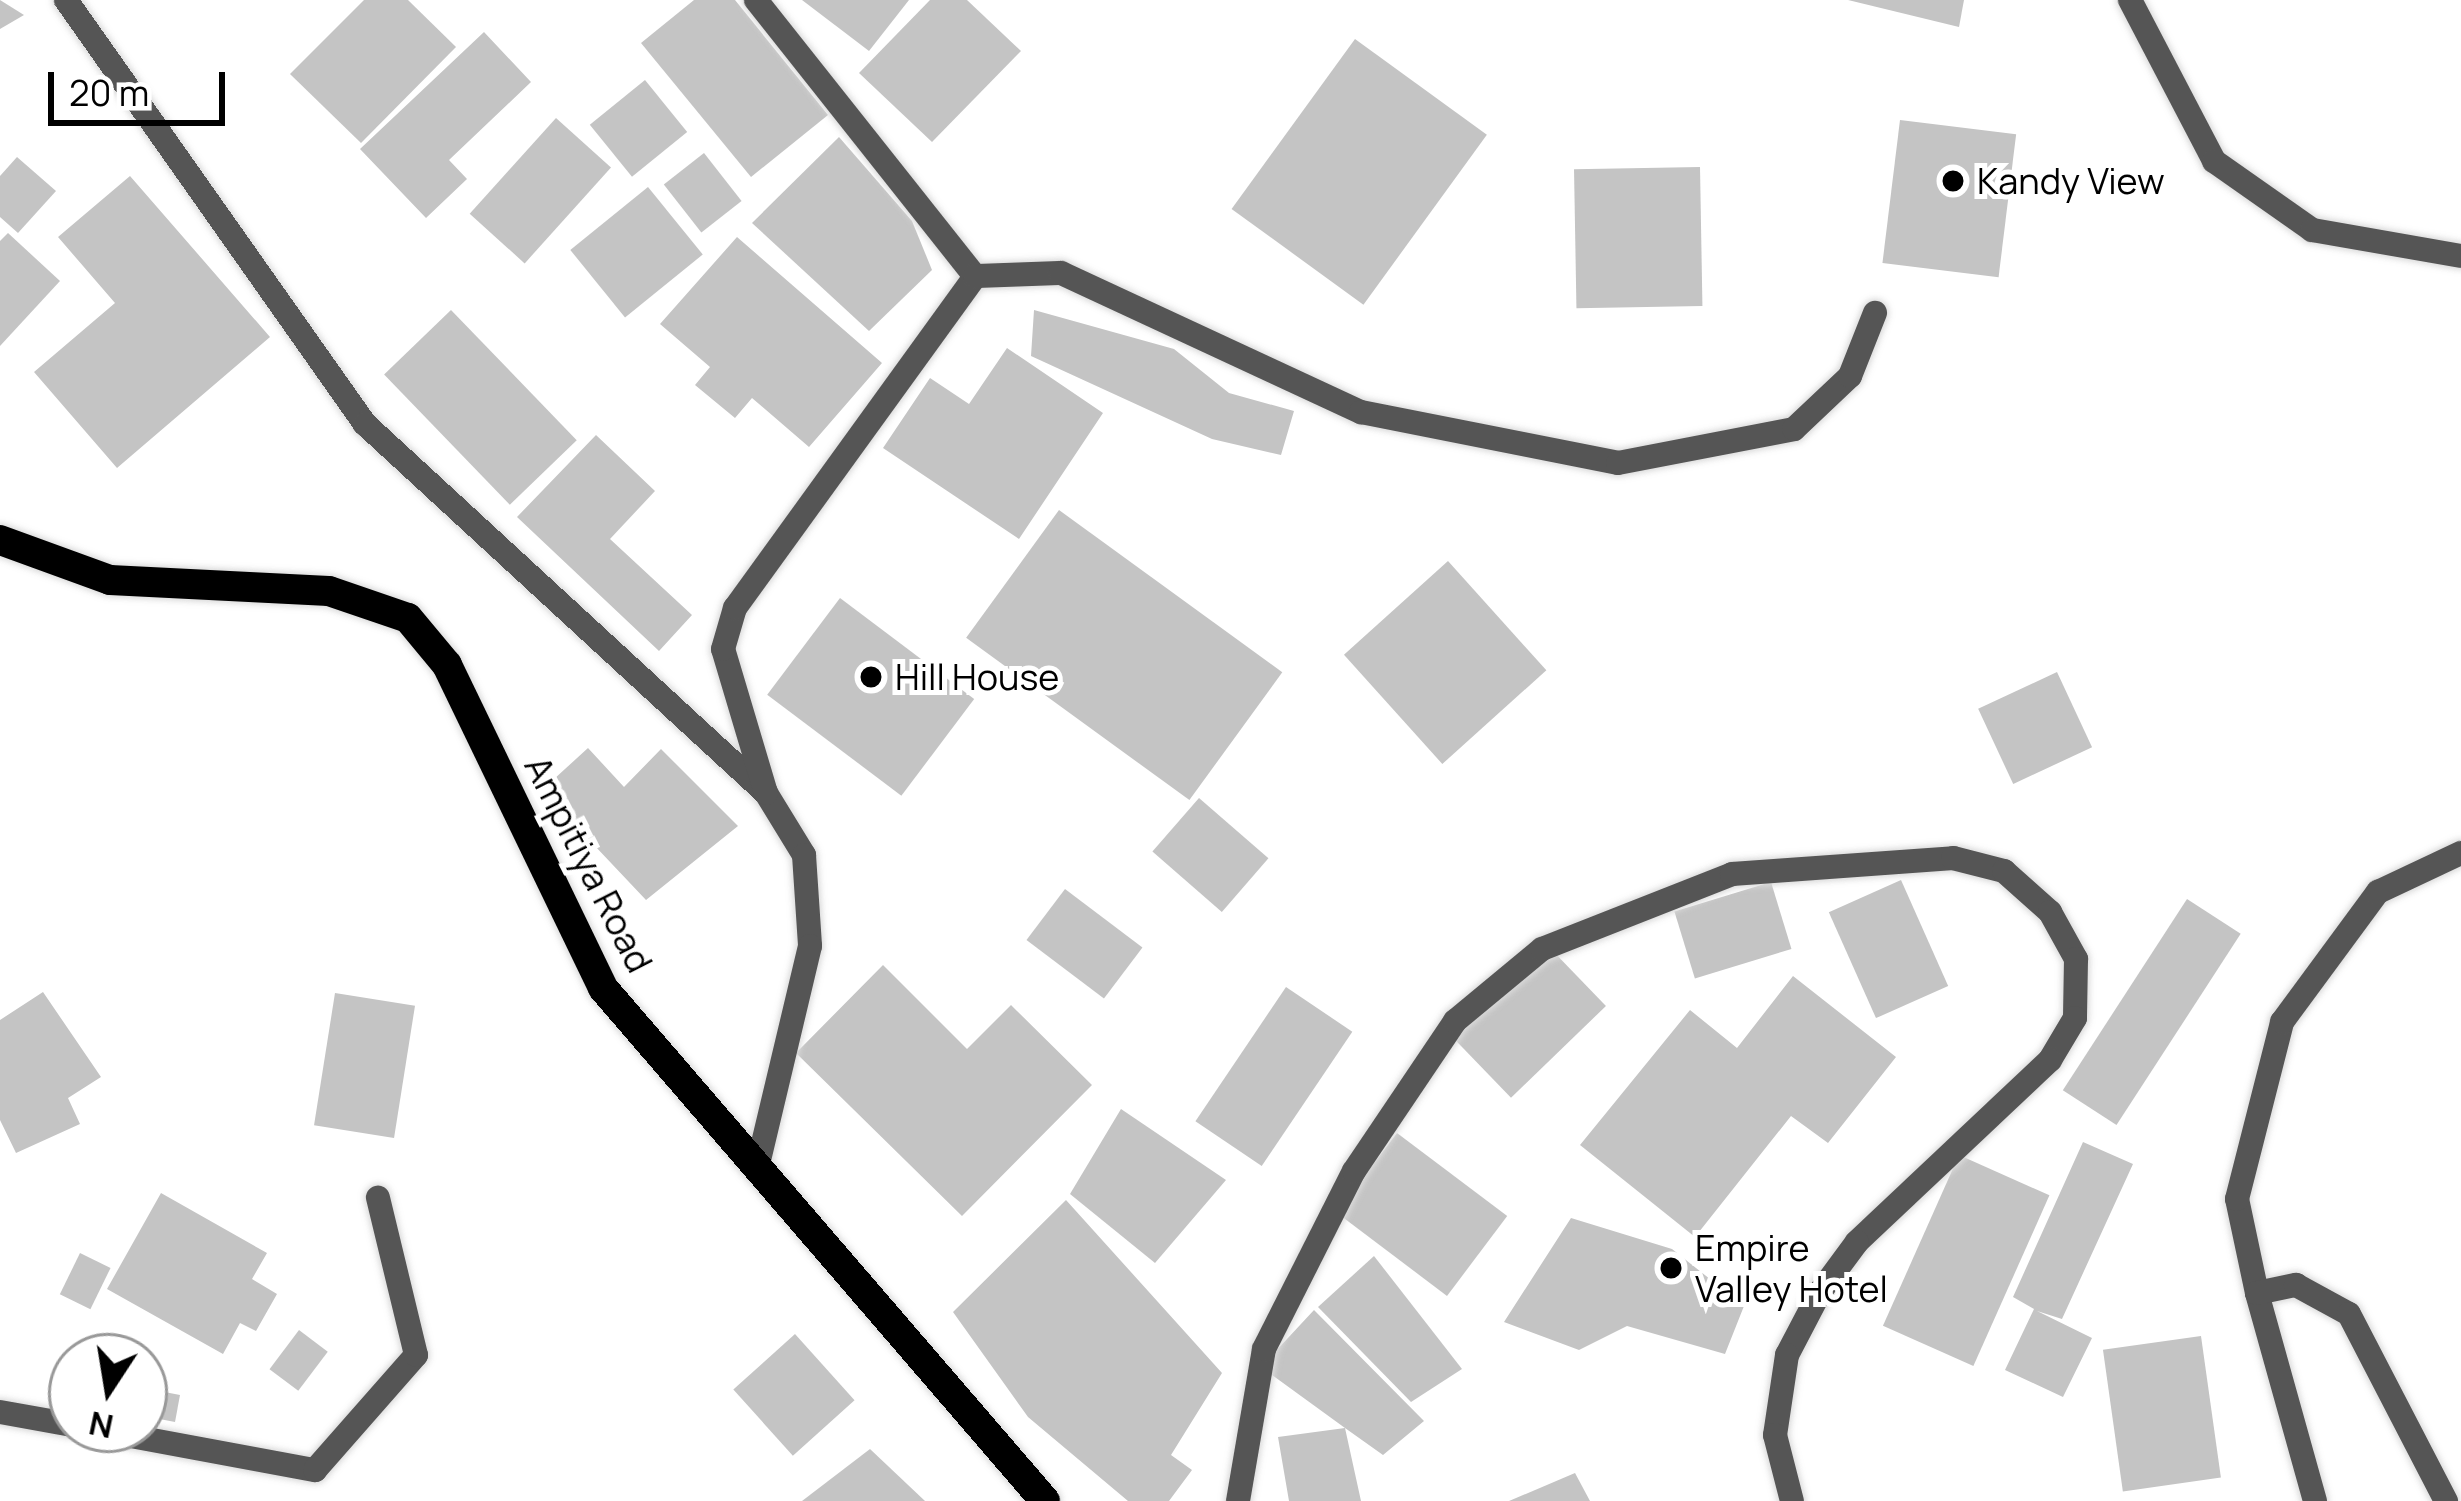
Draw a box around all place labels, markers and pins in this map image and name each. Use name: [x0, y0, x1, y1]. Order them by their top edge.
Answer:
place label: Kandy View: [1977, 159, 2165, 203]
marker: Kandy View: [1940, 168, 1966, 194]
place label: Hill House: [895, 655, 1059, 699]
marker: Hill House: [858, 664, 884, 690]
place label: Empire Valley Hotel: [1695, 1225, 1888, 1310]
marker: Empire Valley Hotel: [1658, 1255, 1684, 1281]

